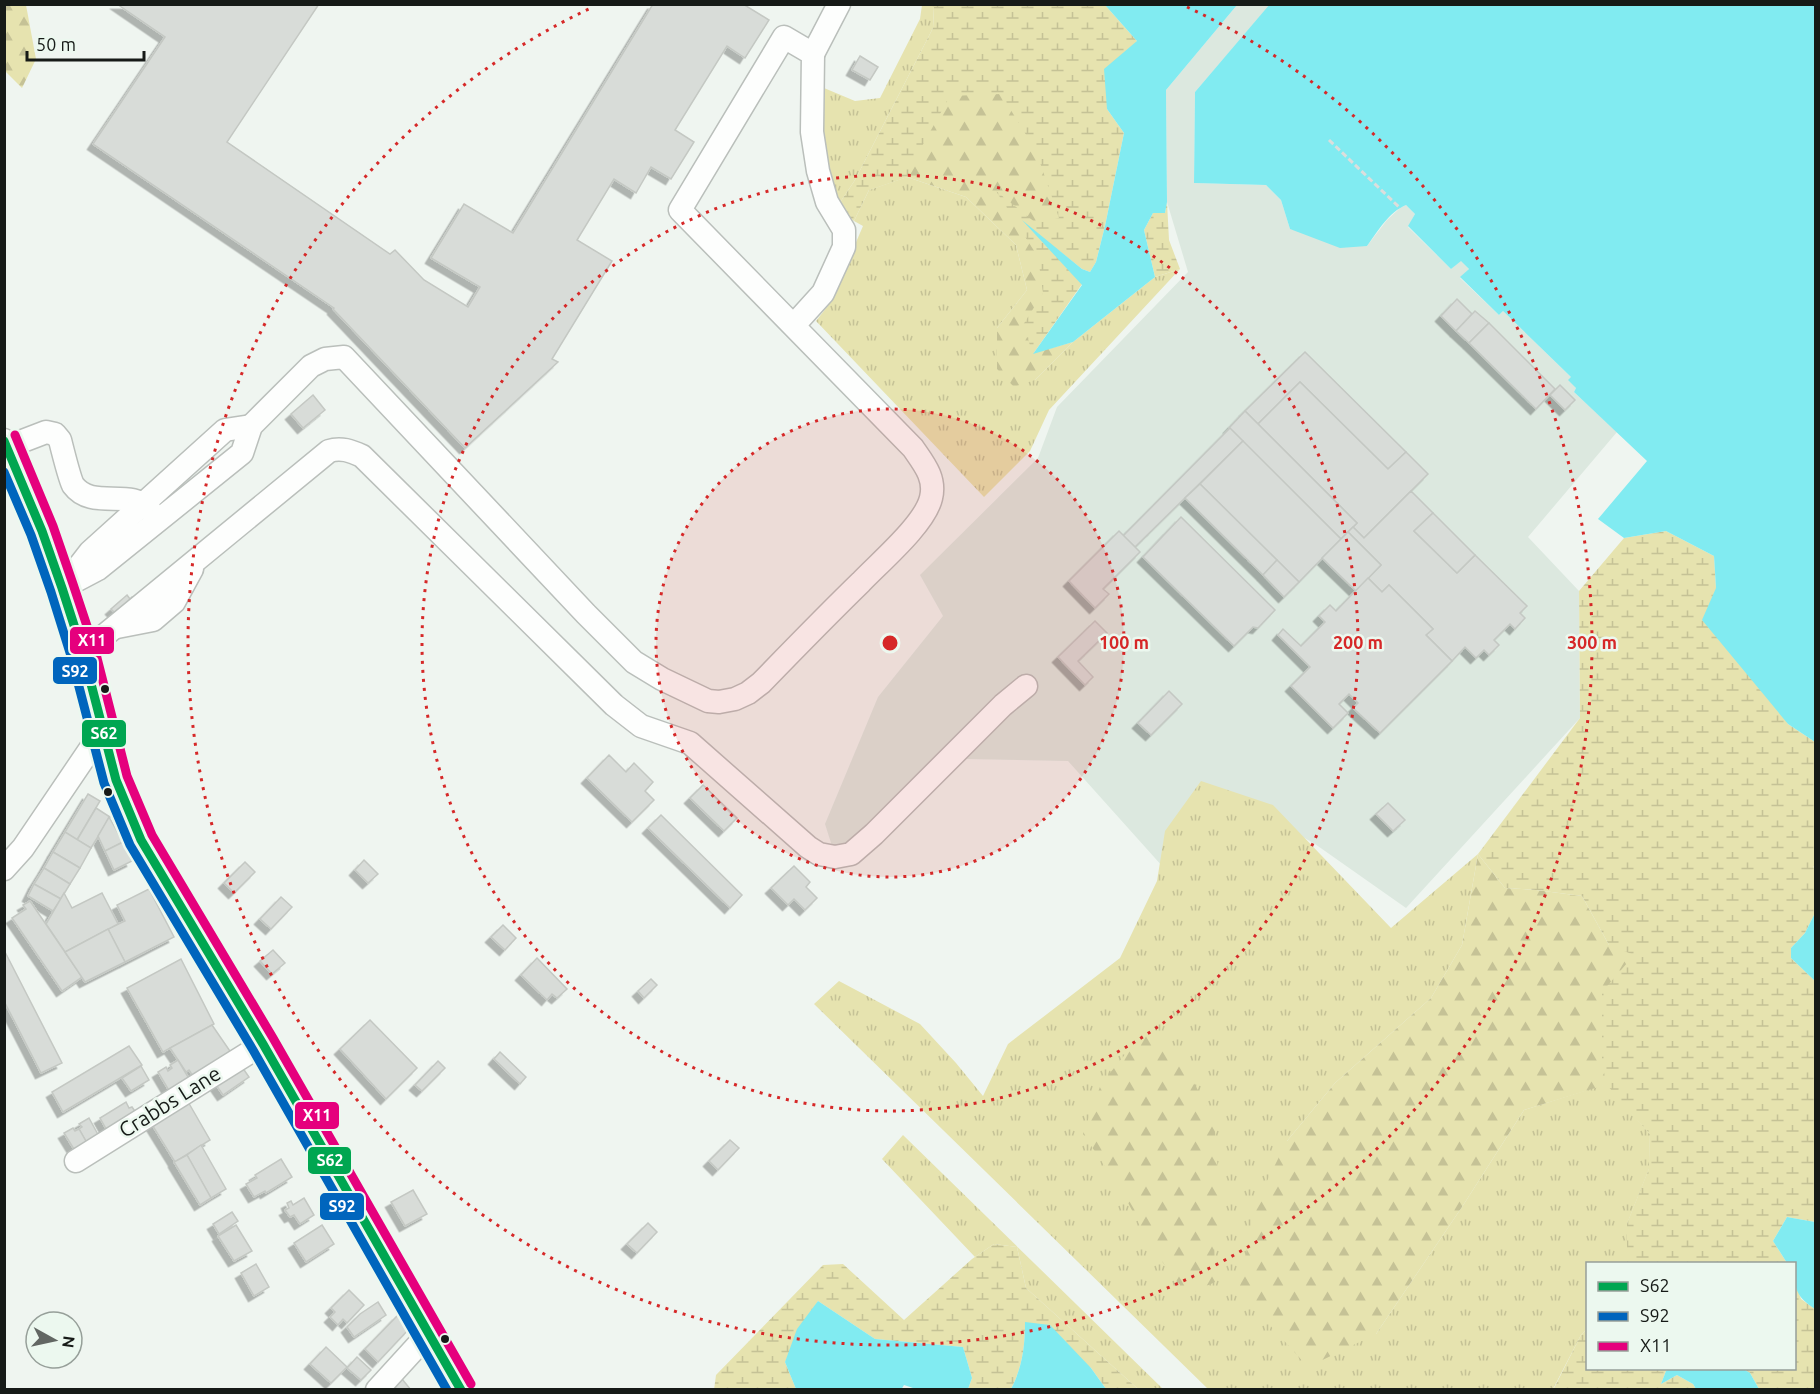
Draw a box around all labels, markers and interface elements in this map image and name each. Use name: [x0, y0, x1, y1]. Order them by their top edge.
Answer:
scale bar: [27, 24, 144, 62]
text: 50 m: [36, 34, 76, 54]
line badge: X11: [69, 626, 115, 655]
text: X11: [78, 631, 106, 649]
text: 100 m: [1099, 632, 1149, 652]
text: 200 m: [1333, 632, 1383, 652]
text: 300 m: [1567, 632, 1617, 652]
centre of rings: [880, 633, 900, 653]
line badge: S92: [52, 656, 98, 685]
text: S92: [61, 662, 89, 680]
unlabelled marker: [99, 683, 111, 695]
line badge: S62: [81, 719, 127, 748]
text: S62: [90, 724, 118, 742]
unlabelled marker: [102, 786, 114, 798]
street label: Crabbs Lane: [114, 1060, 225, 1142]
line badge: X11: [294, 1101, 340, 1130]
text: X11: [303, 1106, 331, 1124]
line badge: S62: [307, 1146, 352, 1175]
text: S62: [316, 1151, 344, 1169]
line badge: S92: [319, 1192, 365, 1221]
text: S92: [328, 1197, 356, 1215]
legend: [1586, 1262, 1796, 1370]
text: S62: [1640, 1275, 1670, 1295]
text: S92: [1640, 1305, 1670, 1325]
north arrow: [24, 1310, 84, 1370]
unlabelled marker: [439, 1333, 451, 1345]
text: N: [59, 1335, 79, 1349]
text: X11: [1640, 1335, 1671, 1355]

